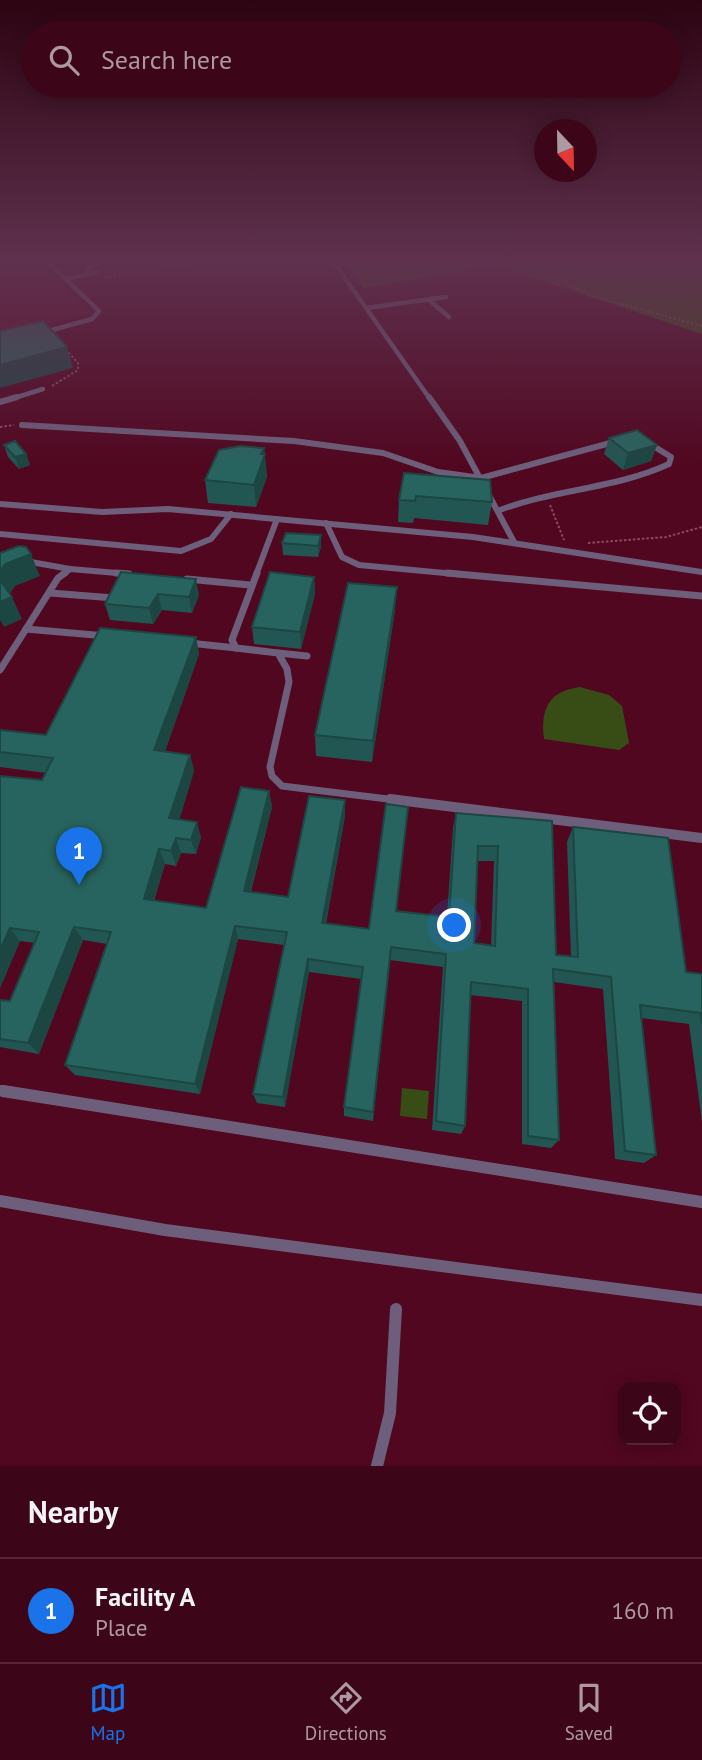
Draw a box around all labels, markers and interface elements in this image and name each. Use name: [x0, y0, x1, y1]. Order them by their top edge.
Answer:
search box: [21, 21, 681, 98]
icon: search: [45, 41, 83, 79]
text: Search here: [101, 43, 232, 76]
north arrow: [534, 119, 597, 182]
pin: 1: [56, 827, 102, 885]
your location: [437, 908, 471, 942]
map controls: [618, 1382, 681, 1445]
button: locate: [618, 1382, 681, 1445]
text: Nearby: [28, 1492, 118, 1531]
text: Facility A: [95, 1580, 195, 1613]
text: 1: [44, 1596, 58, 1625]
text: 160 m: [612, 1596, 674, 1625]
text: Place: [95, 1613, 148, 1642]
tab: Map: [89, 1679, 127, 1745]
tab: Directions: [305, 1679, 387, 1745]
tab: Saved: [565, 1679, 613, 1745]

